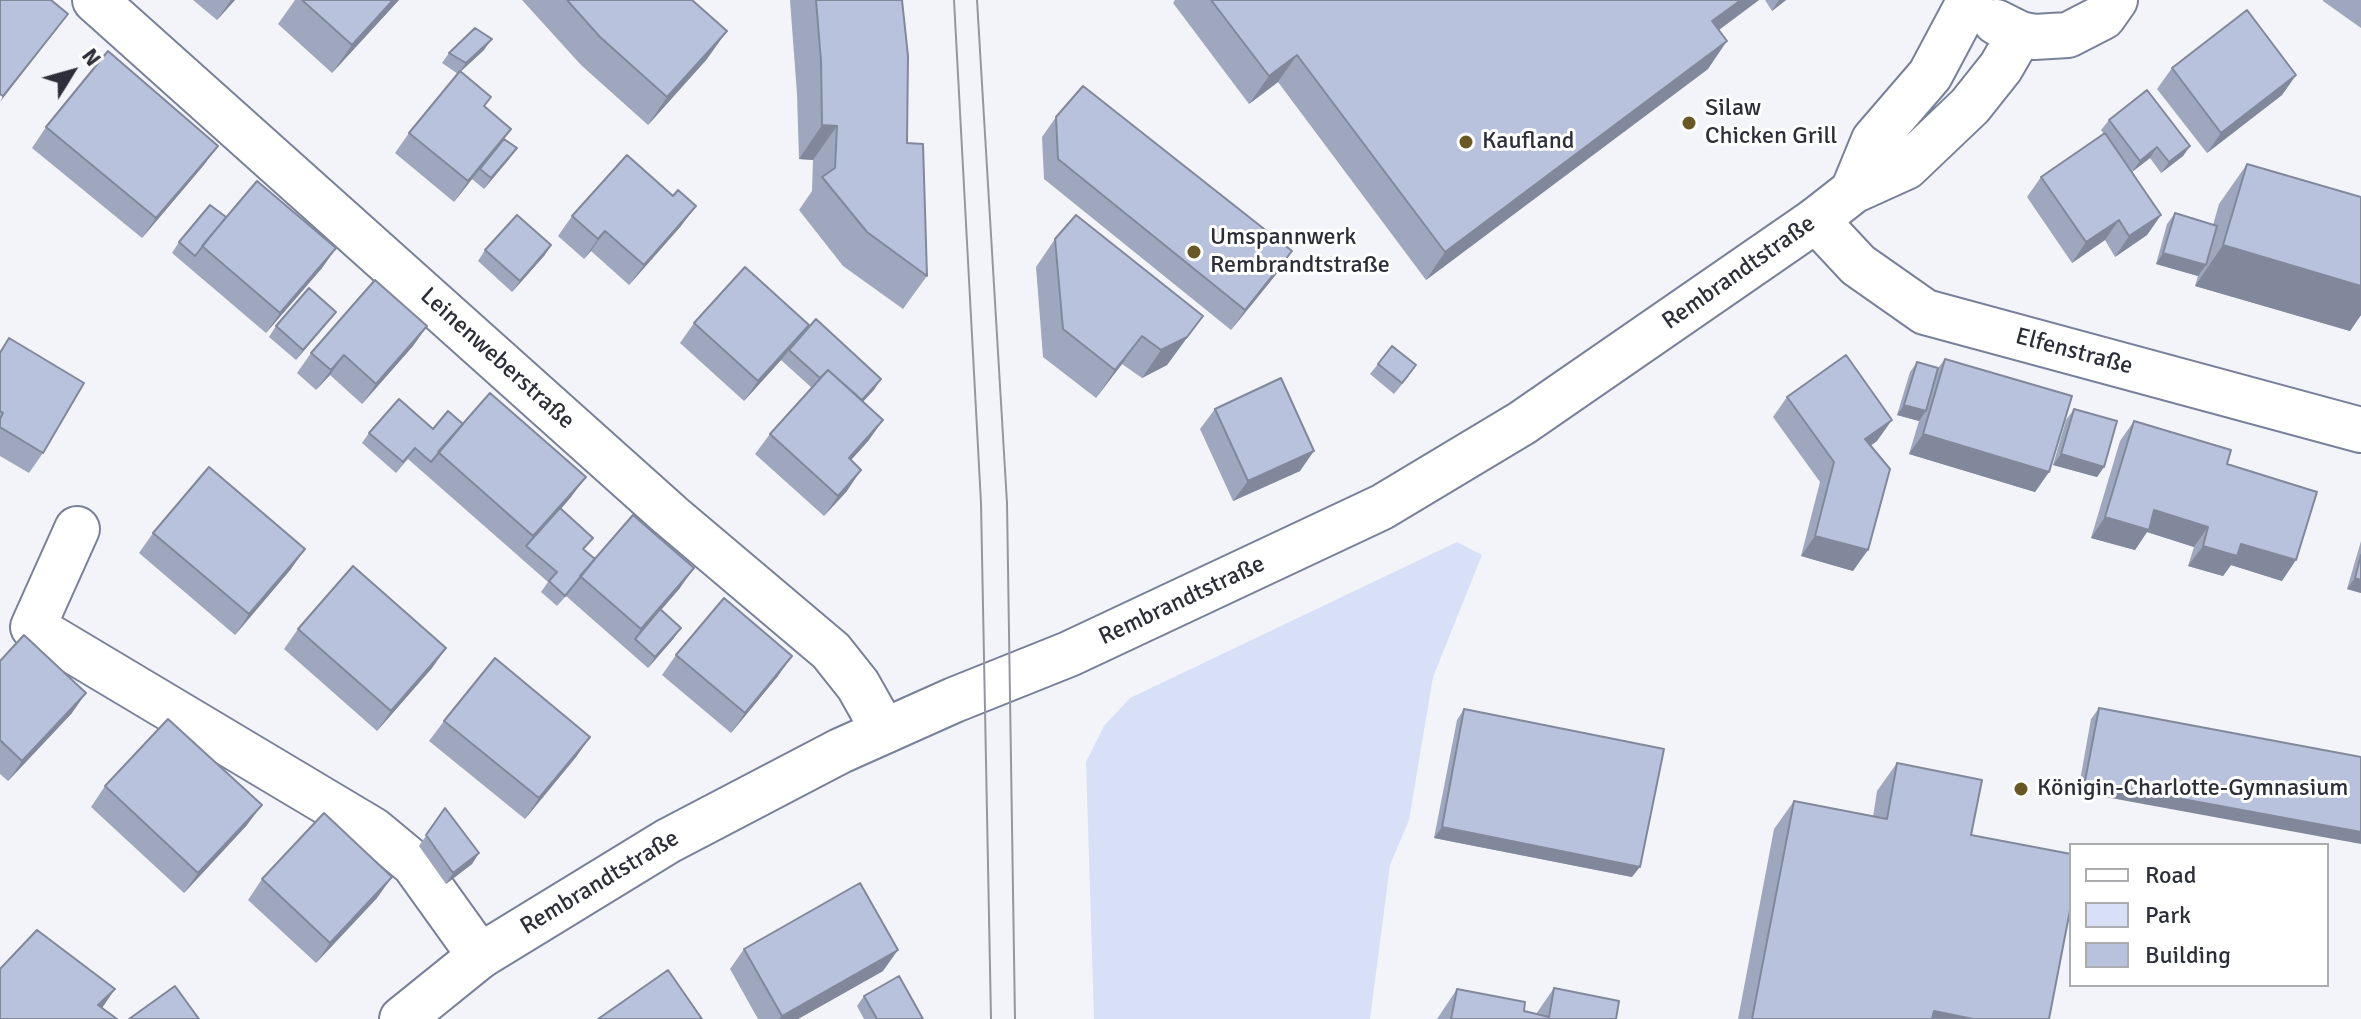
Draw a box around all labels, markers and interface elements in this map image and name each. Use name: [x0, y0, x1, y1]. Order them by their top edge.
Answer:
north arrow: [32, 32, 112, 112]
text: N: [76, 43, 107, 71]
place label: Silaw Chicken Grill: [1705, 95, 1837, 151]
marker: Silaw Chicken Grill: [1680, 114, 1698, 132]
place label: Kaufland: [1482, 128, 1574, 156]
marker: Kaufland: [1457, 133, 1475, 151]
street label: Rembrandtstraße: [1657, 210, 1821, 336]
place label: Umspannwerk Rembrandtstraße: [1210, 224, 1390, 280]
marker: Umspannwerk Rembrandtstraße: [1185, 243, 1203, 261]
street label: Leinenweberstraße: [414, 282, 580, 436]
street label: Elfenstraße: [2012, 323, 2136, 381]
street label: Rembrandtstraße: [1094, 550, 1270, 652]
place label: Königin-Charlotte-Gymnasium: [2037, 775, 2348, 803]
marker: Königin-Charlotte-Gymnasium: [2012, 780, 2030, 798]
street label: Rembrandtstraße: [516, 824, 684, 942]
legend: [2069, 843, 2329, 987]
text: Road: [2145, 860, 2196, 890]
text: Park: [2145, 900, 2191, 930]
text: Building: [2145, 940, 2231, 970]

